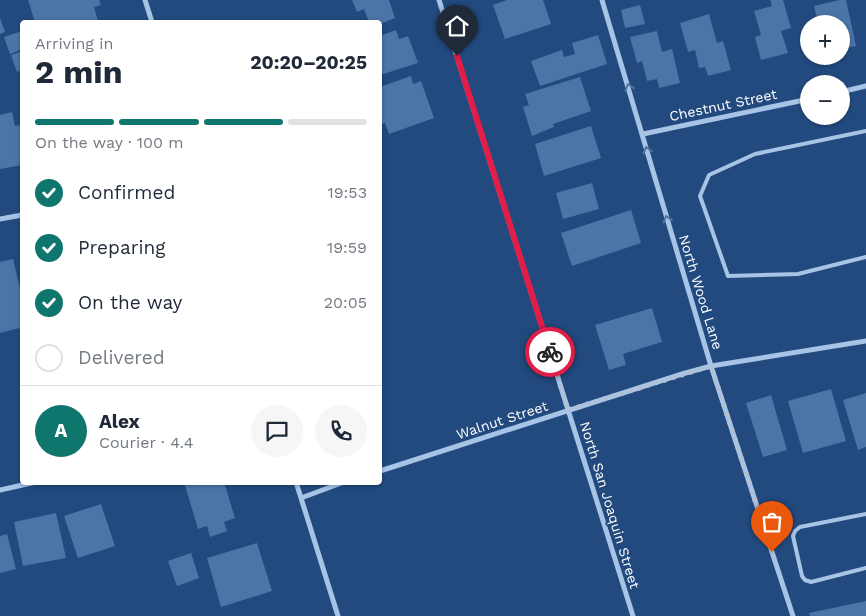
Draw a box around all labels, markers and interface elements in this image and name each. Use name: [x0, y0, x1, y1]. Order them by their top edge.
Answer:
pin: [436, 5, 478, 56]
icon: home: [443, 12, 471, 40]
map controls: [800, 15, 850, 125]
button: +: [800, 15, 850, 65]
text: Arriving in: [35, 34, 113, 53]
text: 20:20–20:25: [250, 51, 367, 74]
text: 2 min: [35, 53, 123, 91]
button: −: [800, 75, 850, 125]
one-way arrow: [625, 84, 635, 92]
street label: Chestnut Street: [668, 86, 778, 124]
text: On the way · 100 m: [35, 133, 184, 152]
one-way arrow: [643, 147, 653, 155]
icon: check: [35, 179, 63, 207]
text: Confirmed: [78, 181, 175, 204]
text: 19:53: [328, 183, 367, 202]
one-way arrow: [663, 216, 673, 224]
street label: North Wood Lane: [676, 233, 726, 351]
icon: check: [35, 234, 63, 262]
text: Preparing: [78, 236, 165, 259]
text: 19:59: [327, 238, 367, 257]
icon: check: [35, 289, 63, 317]
text: On the way: [78, 291, 182, 314]
text: 20:05: [324, 293, 367, 312]
courier: [525, 327, 575, 377]
icon: bike: [536, 338, 564, 366]
text: Delivered: [78, 346, 165, 369]
street label: Walnut Street: [454, 398, 550, 442]
button: chat: [251, 405, 303, 457]
button: phone: [315, 405, 367, 457]
text: Alex: [99, 410, 140, 433]
text: A: [55, 419, 67, 442]
street label: North San Joaquin Street: [577, 420, 643, 591]
text: Courier · 4.4: [99, 433, 194, 452]
pin: [751, 501, 793, 552]
icon: bag: [758, 508, 786, 536]

